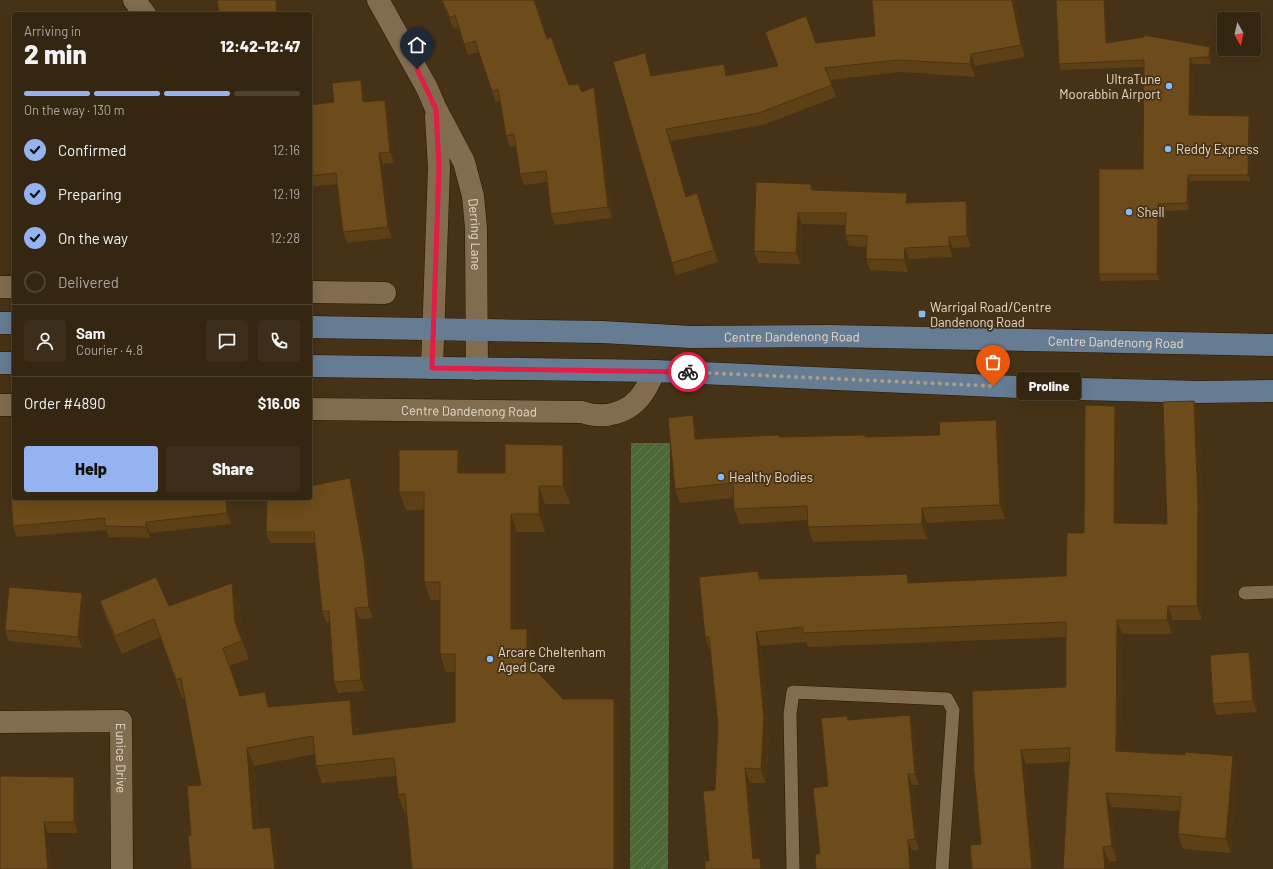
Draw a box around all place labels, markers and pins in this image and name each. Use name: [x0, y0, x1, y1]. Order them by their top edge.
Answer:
pin: [400, 28, 434, 69]
place label: UltraTune Moorabbin Airport: [1059, 71, 1161, 102]
marker: UltraTune Moorabbin Airport: [1164, 81, 1174, 91]
place label: Reddy Express: [1176, 141, 1259, 157]
marker: Reddy Express: [1163, 144, 1173, 154]
place label: Shell: [1137, 204, 1164, 220]
marker: Shell: [1124, 207, 1134, 217]
place label: Warrigal Road/Centre Dandenong Road: [930, 299, 1051, 330]
marker: Warrigal Road/Centre Dandenong Road: [917, 309, 927, 319]
pin: [976, 345, 1010, 386]
callout: Proline: [1017, 372, 1081, 400]
place label: Healthy Bodies: [729, 469, 813, 485]
marker: Healthy Bodies: [716, 472, 726, 482]
place label: Arcare Cheltenham Aged Care: [498, 644, 606, 675]
marker: Arcare Cheltenham Aged Care: [485, 654, 495, 664]

